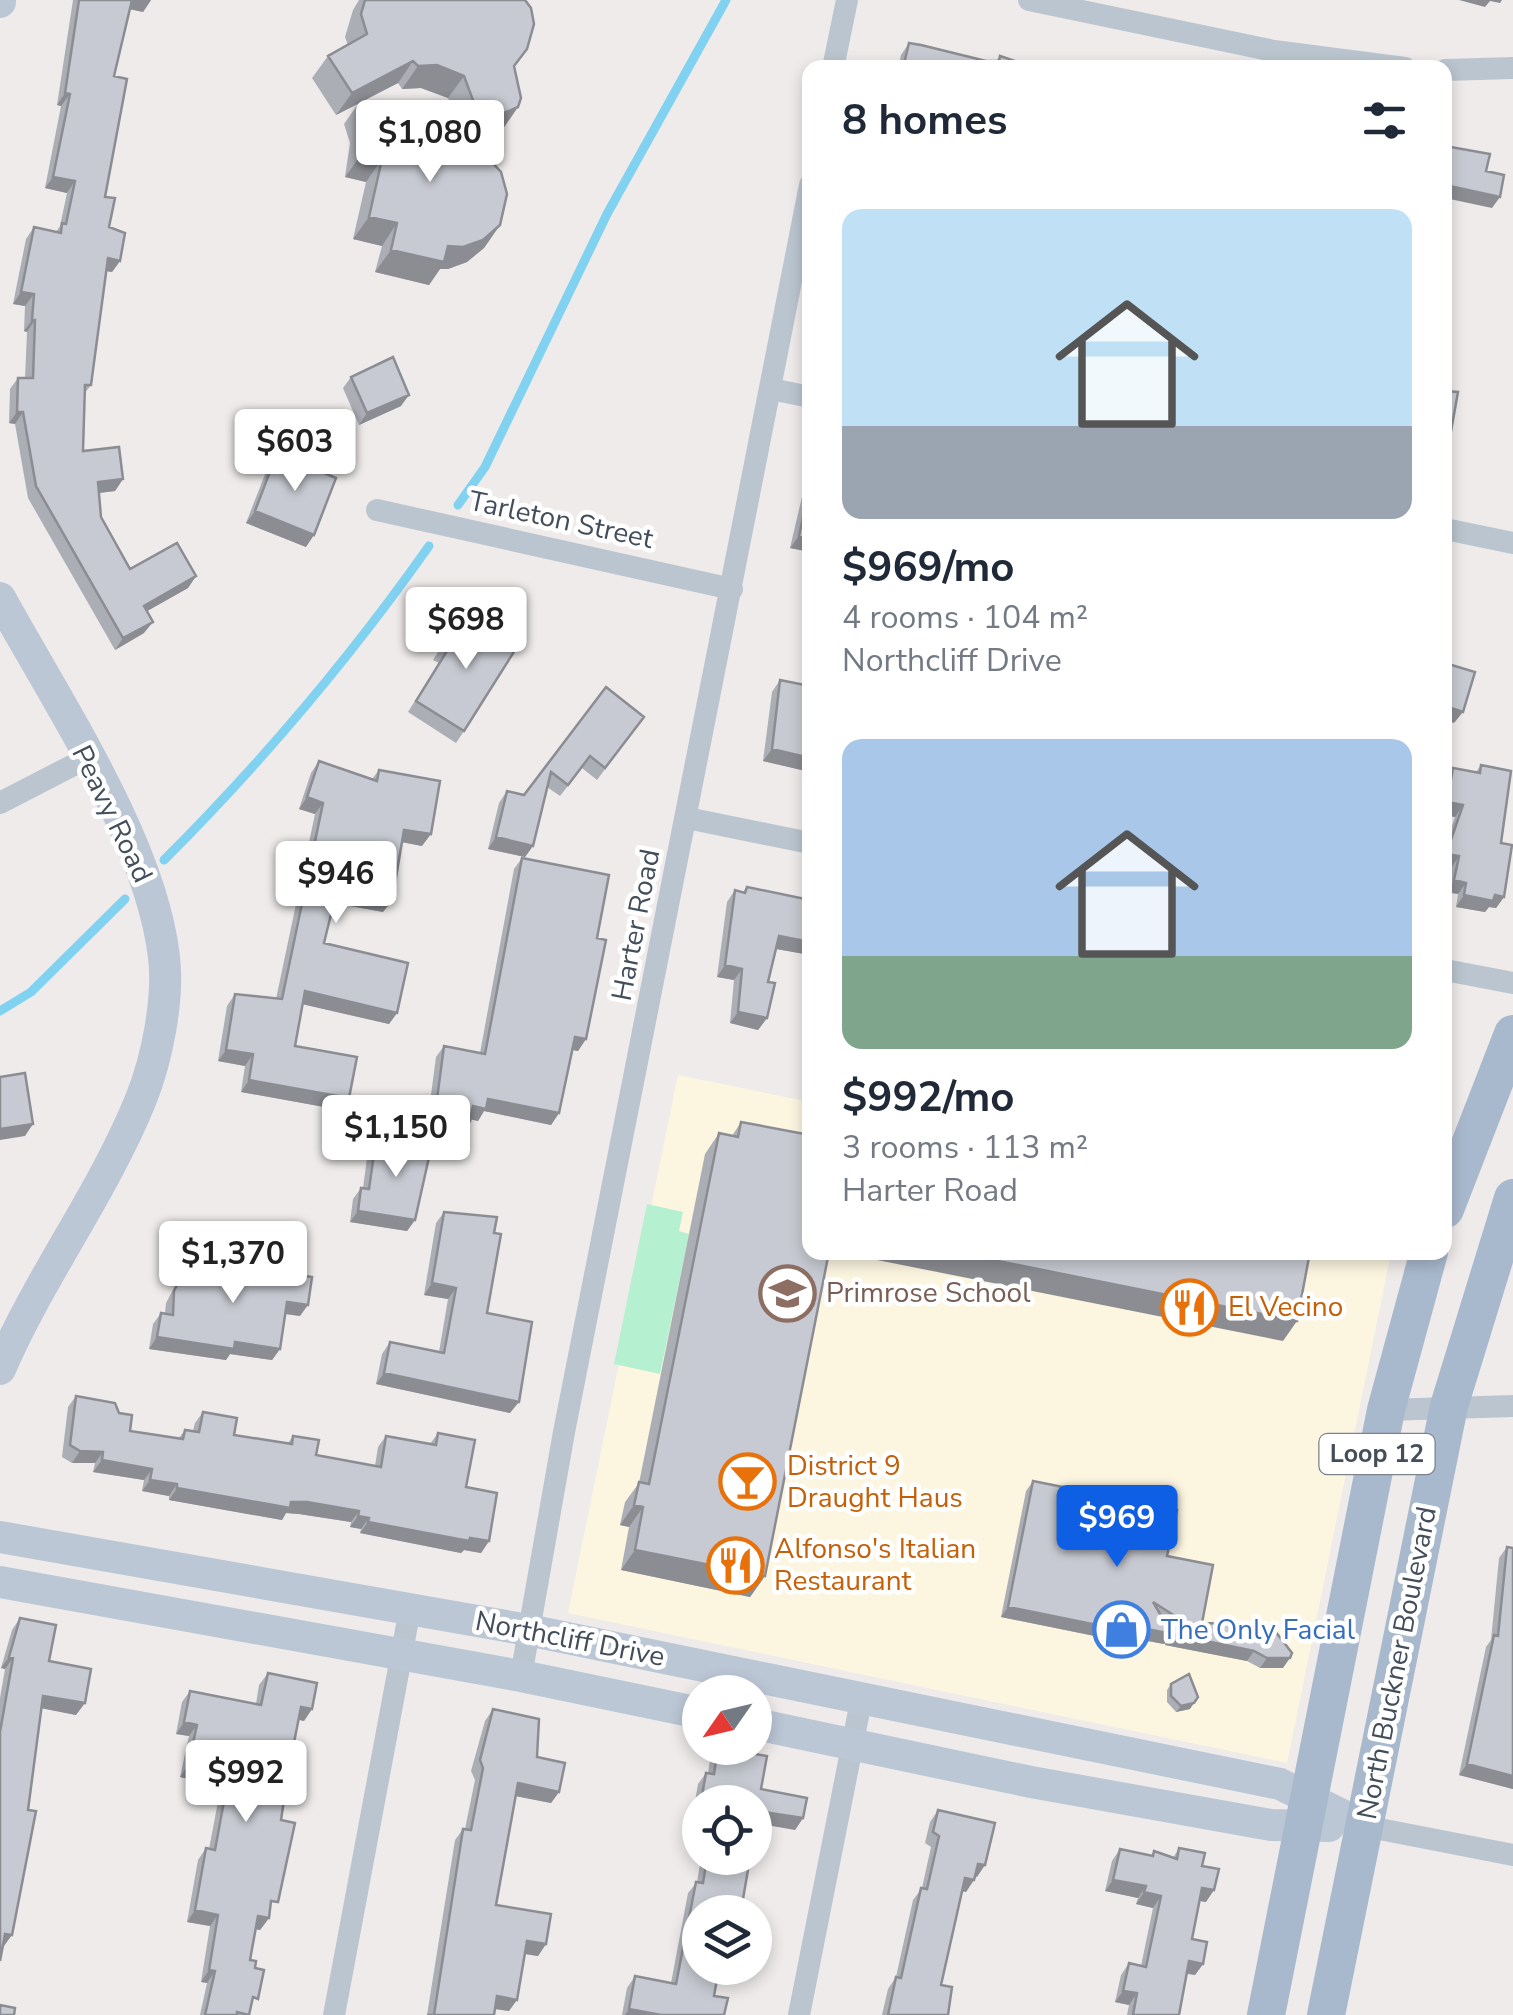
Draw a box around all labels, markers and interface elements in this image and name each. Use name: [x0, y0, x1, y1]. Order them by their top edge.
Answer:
text: 8 homes: [842, 92, 1007, 149]
icon: filters: [1357, 93, 1412, 148]
pin: $1,080: [349, 100, 511, 185]
text: $1,080: [378, 111, 482, 154]
icon: home: [1037, 274, 1217, 454]
pin: $603: [236, 409, 354, 494]
text: $603: [257, 420, 333, 463]
street label: Tarleton Street: [465, 482, 657, 558]
text: $969/mo: [842, 539, 1014, 596]
pin: $698: [407, 587, 525, 672]
text: 4 rooms · 104 m²: [842, 596, 1088, 639]
text: $698: [428, 598, 504, 641]
text: Northcliff Drive: [842, 639, 1062, 682]
street label: Peavy Road: [62, 739, 162, 889]
icon: home: [1037, 804, 1217, 984]
pin: $946: [277, 841, 395, 926]
street label: Harter Road: [603, 846, 669, 1004]
text: $946: [298, 852, 374, 895]
text: $992/mo: [842, 1069, 1014, 1126]
pin: $1,150: [315, 1095, 477, 1180]
text: $1,150: [344, 1106, 448, 1149]
text: 3 rooms · 113 m²: [842, 1126, 1088, 1169]
text: Harter Road: [842, 1169, 1018, 1212]
pin: $1,370: [152, 1221, 314, 1306]
text: $1,370: [181, 1232, 285, 1275]
school or university icon: Primrose School: [757, 1263, 817, 1323]
place label: Primrose School: [826, 1274, 1031, 1312]
restaurant icon: El Vecino: [1159, 1277, 1219, 1337]
place label: El Vecino: [1228, 1288, 1343, 1326]
road number: Loop 12: [1320, 1434, 1434, 1474]
place label: District 9 Draught Haus: [787, 1447, 963, 1517]
bar icon: District 9 Draught Haus: [718, 1452, 778, 1512]
pin: $969: [1058, 1485, 1176, 1570]
text: $969: [1079, 1496, 1155, 1539]
street label: North Buckner Boulevard: [1348, 1503, 1446, 1823]
place label: Alfonso's Italian Restaurant: [774, 1530, 976, 1600]
restaurant icon: Alfonso's Italian Restaurant: [705, 1535, 765, 1595]
shop icon: The Only Facial: [1092, 1600, 1152, 1660]
street label: Northcliff Drive: [472, 1602, 668, 1676]
place label: The Only Facial: [1161, 1611, 1356, 1649]
north arrow: [682, 1675, 772, 1765]
map controls: [682, 1675, 772, 1985]
pin: $992: [187, 1740, 305, 1825]
text: $992: [208, 1751, 284, 1794]
button: locate: [682, 1785, 772, 1875]
button: layers: [682, 1895, 772, 1985]

